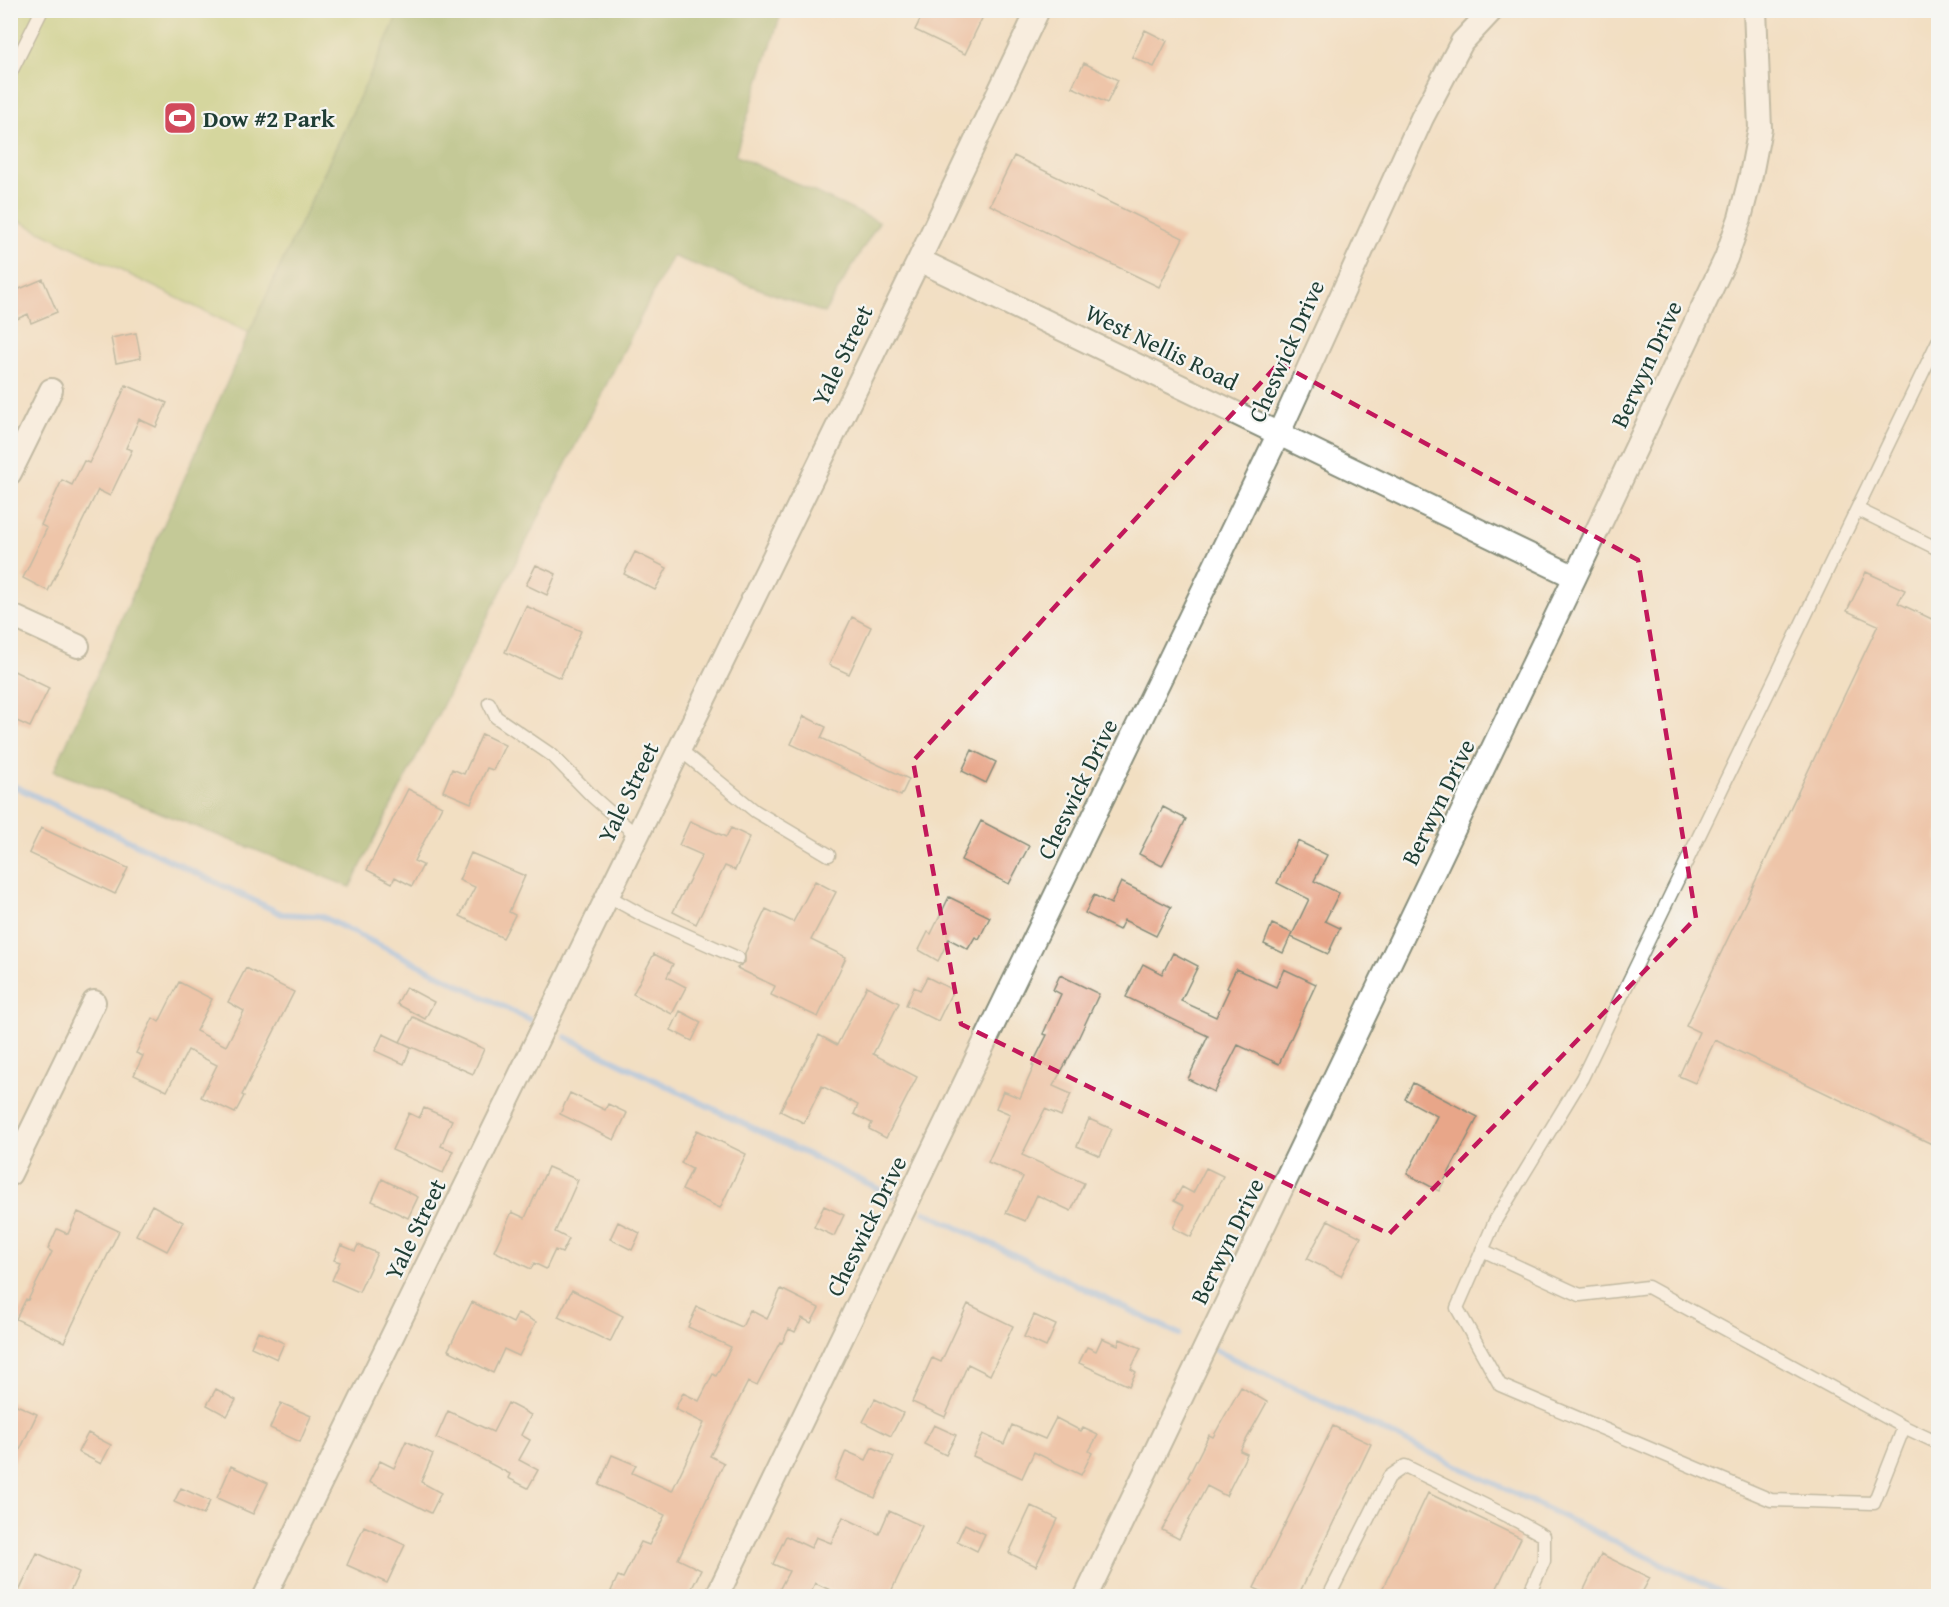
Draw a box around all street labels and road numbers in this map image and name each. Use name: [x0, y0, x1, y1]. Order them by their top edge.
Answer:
street label: Cheswick Drive: [1239, 274, 1333, 428]
street label: West Nellis Road: [1080, 295, 1245, 399]
street label: Berwyn Drive: [1601, 295, 1691, 433]
street label: Yale Street: [803, 298, 882, 411]
street label: Cheswick Drive: [1028, 713, 1126, 865]
street label: Berwyn Drive: [1392, 733, 1484, 871]
street label: Yale Street: [589, 735, 668, 848]
street label: Cheswick Drive: [817, 1150, 915, 1302]
street label: Yale Street: [376, 1172, 455, 1285]
street label: Berwyn Drive: [1181, 1172, 1273, 1310]

